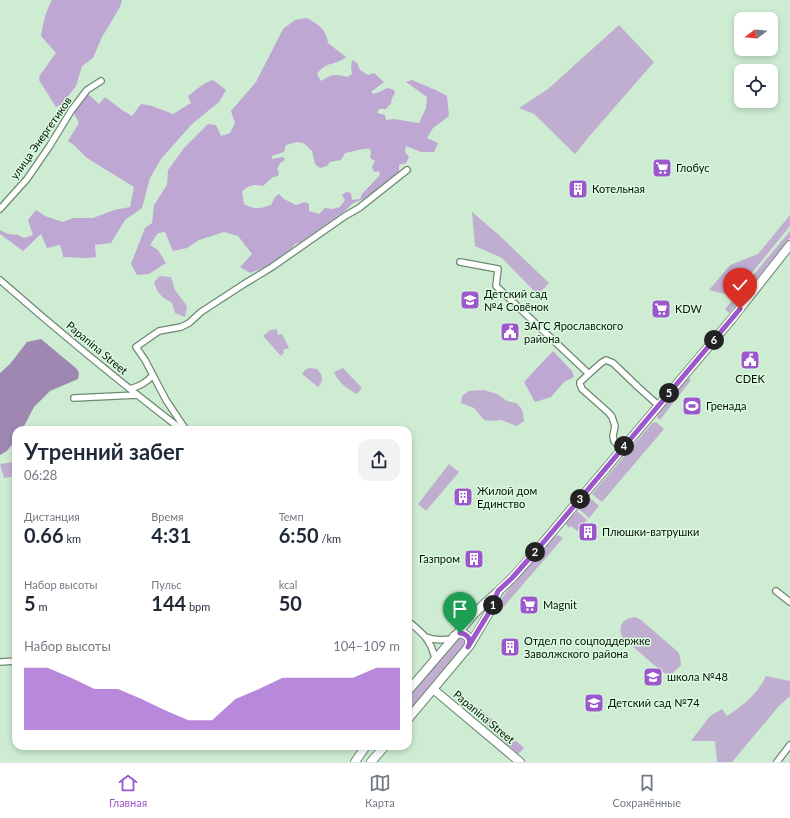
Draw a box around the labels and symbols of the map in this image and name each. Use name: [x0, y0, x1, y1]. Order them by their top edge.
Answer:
north arrow: [734, 12, 778, 56]
street label: улица Энергетиков: [7, 94, 74, 181]
supermarket icon: Глобус: [651, 157, 673, 179]
place label: Глобус: [676, 161, 709, 174]
building icon: Котельная: [567, 178, 589, 200]
place label: Котельная: [592, 182, 645, 195]
pin: [723, 268, 757, 309]
place label: Детский сад №4 Совёнок: [484, 287, 549, 313]
school or university icon: Детский сад №4 Совёнок: [459, 289, 481, 311]
supermarket icon: KDW: [650, 298, 672, 320]
place label: KDW: [675, 302, 703, 315]
street label: Papanina Street: [64, 318, 131, 377]
place label: ЗАГС Ярославского района: [524, 319, 623, 345]
public building icon: ЗАГС Ярославского района: [499, 321, 521, 343]
pin: 6: [704, 330, 724, 350]
public building icon: CDEK: [739, 349, 761, 371]
place label: CDEK: [735, 372, 765, 385]
pin: 5: [659, 383, 679, 403]
sports icon: Гренада: [681, 395, 703, 417]
place label: Гренада: [706, 399, 747, 412]
pin: 4: [614, 436, 634, 456]
place label: Жилой дом Единство: [477, 484, 537, 510]
building icon: Жилой дом Единство: [452, 486, 474, 508]
pin: 3: [570, 489, 590, 509]
building icon: Плюшки-ватрушки: [577, 521, 599, 543]
place label: Плюшки-ватрушки: [602, 525, 699, 538]
pin: 2: [525, 542, 545, 562]
building icon: Газпром: [463, 548, 485, 570]
place label: Газпром: [419, 552, 460, 565]
pin: [443, 592, 477, 633]
supermarket icon: Magnit: [518, 594, 540, 616]
pin: 1: [483, 595, 503, 615]
place label: Magnit: [543, 598, 577, 611]
place label: Отдел по соцподдержке Заволжского района: [524, 634, 650, 660]
building icon: Отдел по соцподдержке Заволжского района: [499, 636, 521, 658]
school or university icon: школа №48: [642, 666, 664, 688]
place label: школа №48: [667, 670, 728, 683]
street label: Papanina Street: [451, 687, 518, 746]
school or university icon: Детский сад №74: [583, 692, 605, 714]
place label: Детский сад №74: [608, 696, 700, 709]

